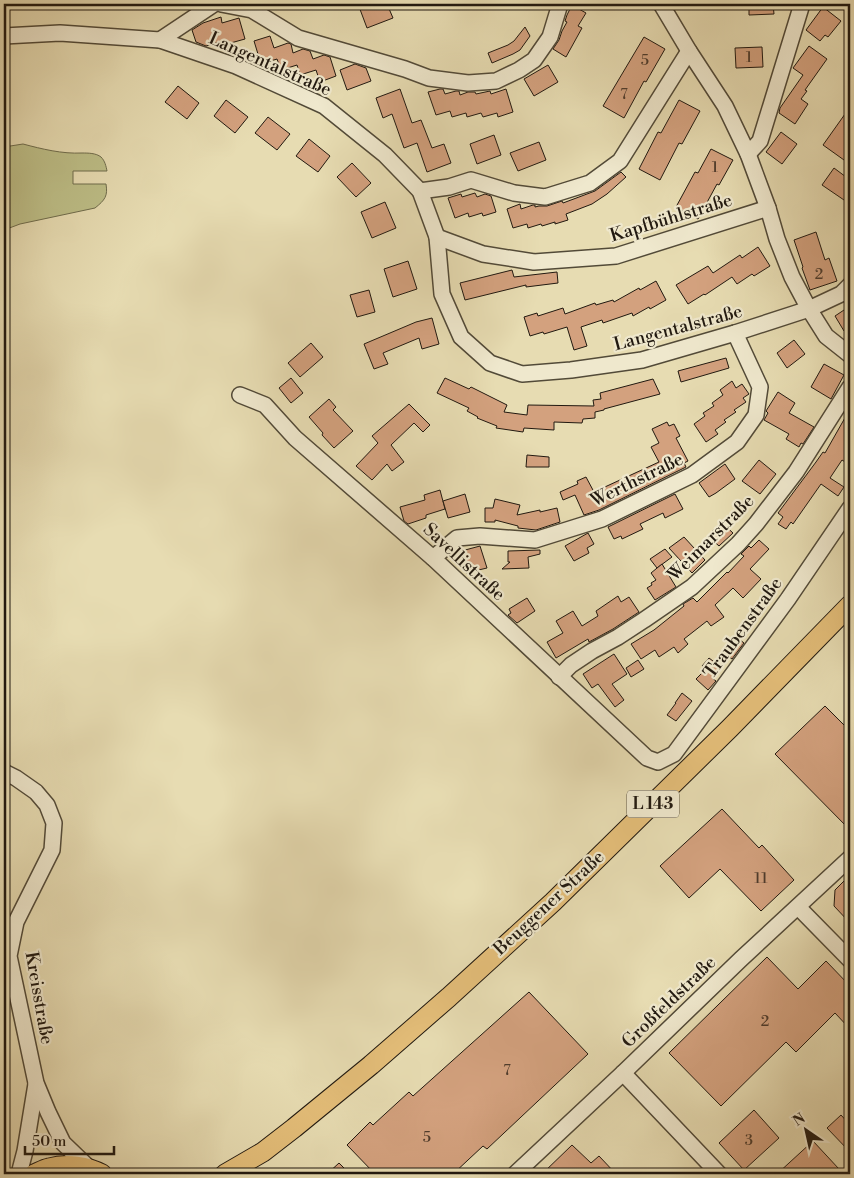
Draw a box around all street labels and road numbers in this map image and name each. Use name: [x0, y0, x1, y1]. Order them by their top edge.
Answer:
street label: Langentalstraße: [205, 27, 335, 101]
street label: Kapfbühlstraße: [607, 188, 735, 248]
street label: Langentalstraße: [611, 300, 745, 356]
street label: Werthstraße: [586, 448, 687, 513]
street label: Weimarstraße: [662, 490, 759, 587]
street label: Savellistraße: [418, 518, 510, 606]
street label: Traubenstraße: [699, 573, 787, 683]
road number: L 143: [627, 791, 679, 818]
street label: Beuggener Straße: [488, 846, 609, 961]
street label: Kreisstraße: [20, 950, 58, 1046]
street label: Großfeldstraße: [617, 951, 721, 1053]

